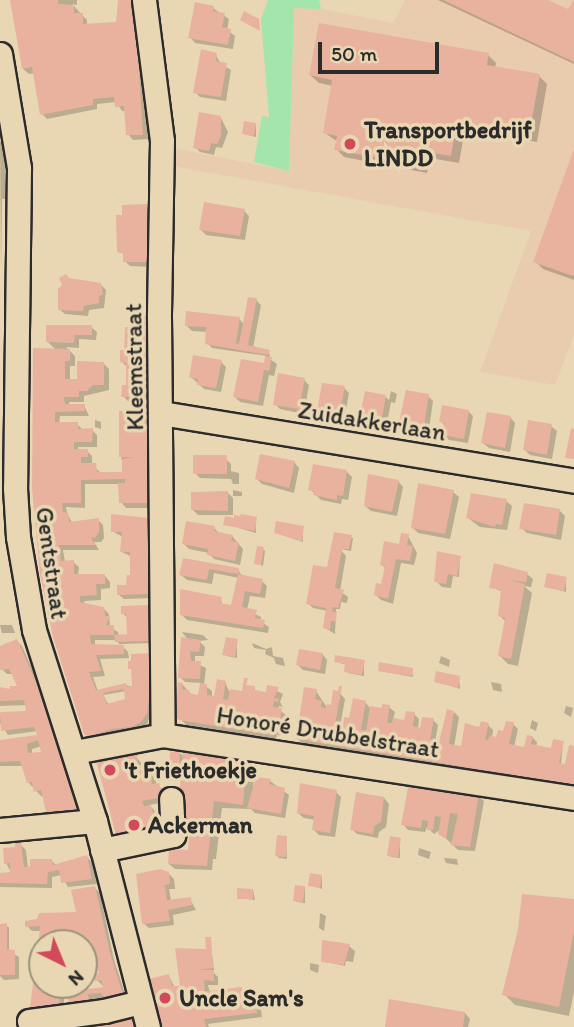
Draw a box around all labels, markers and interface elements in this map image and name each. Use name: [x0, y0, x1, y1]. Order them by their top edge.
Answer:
scale bar: [322, 28, 443, 72]
text: 50 m: [331, 41, 377, 66]
place label: Transportbedrijf LINDD: [364, 116, 532, 172]
marker: Transportbedrijf LINDD: [342, 136, 358, 152]
street label: Kleemstraat: [118, 303, 150, 431]
street label: Zuidakkerlaan: [296, 395, 448, 447]
street label: Gentstraat: [30, 505, 74, 621]
street label: Honoré Drubbelstraat: [214, 700, 442, 764]
place label: 't Friethoekje: [124, 756, 257, 784]
marker: 't Friethoekje: [102, 762, 118, 778]
place label: Ackerman: [148, 811, 253, 839]
marker: Ackerman: [126, 817, 142, 833]
north arrow: [28, 929, 98, 999]
text: N: [64, 965, 89, 991]
place label: Uncle Sam's: [179, 984, 304, 1012]
marker: Uncle Sam's: [157, 990, 173, 1006]

